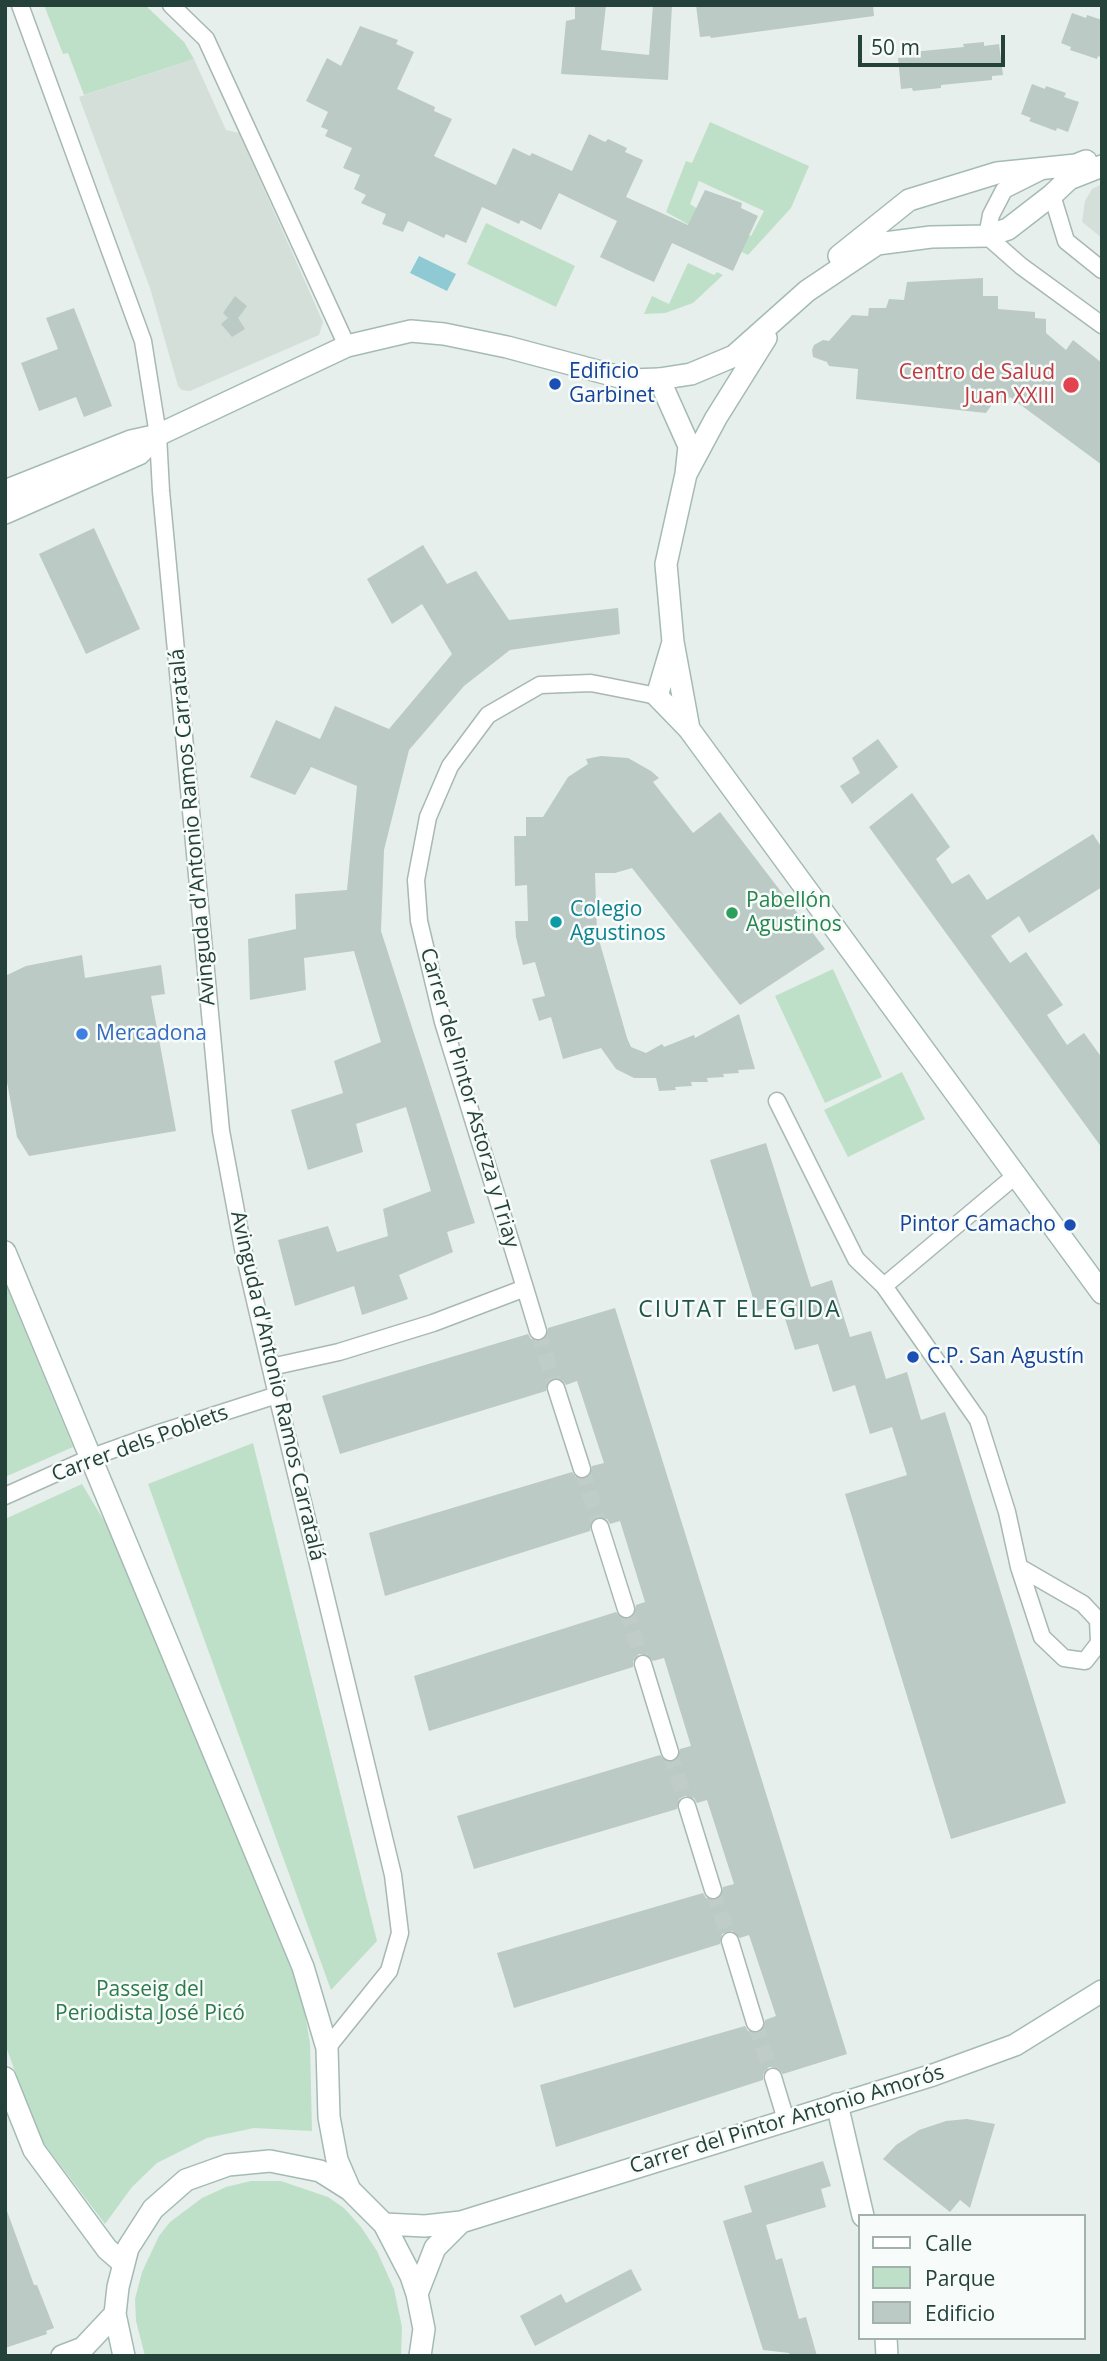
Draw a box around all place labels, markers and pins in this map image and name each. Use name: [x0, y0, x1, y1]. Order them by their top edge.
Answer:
place label: Edificio Garbinet: [569, 359, 655, 409]
place label: Centro de Salud Juan XXIII: [899, 360, 1055, 410]
marker: Centro de Salud Juan XXIII: [1061, 375, 1081, 395]
marker: Edificio Garbinet: [547, 376, 563, 392]
place label: Pabellón Agustinos: [746, 888, 842, 938]
place label: Colegio Agustinos: [570, 897, 666, 947]
marker: Pabellón Agustinos: [724, 905, 740, 921]
marker: Colegio Agustinos: [548, 914, 564, 930]
place label: Mercadona: [96, 1021, 207, 1047]
marker: Mercadona: [74, 1026, 90, 1042]
place label: Pintor Camacho: [899, 1212, 1056, 1238]
marker: Pintor Camacho: [1062, 1217, 1078, 1233]
place label: C.P. San Agustín: [927, 1344, 1084, 1370]
marker: C.P. San Agustín: [905, 1349, 921, 1365]

